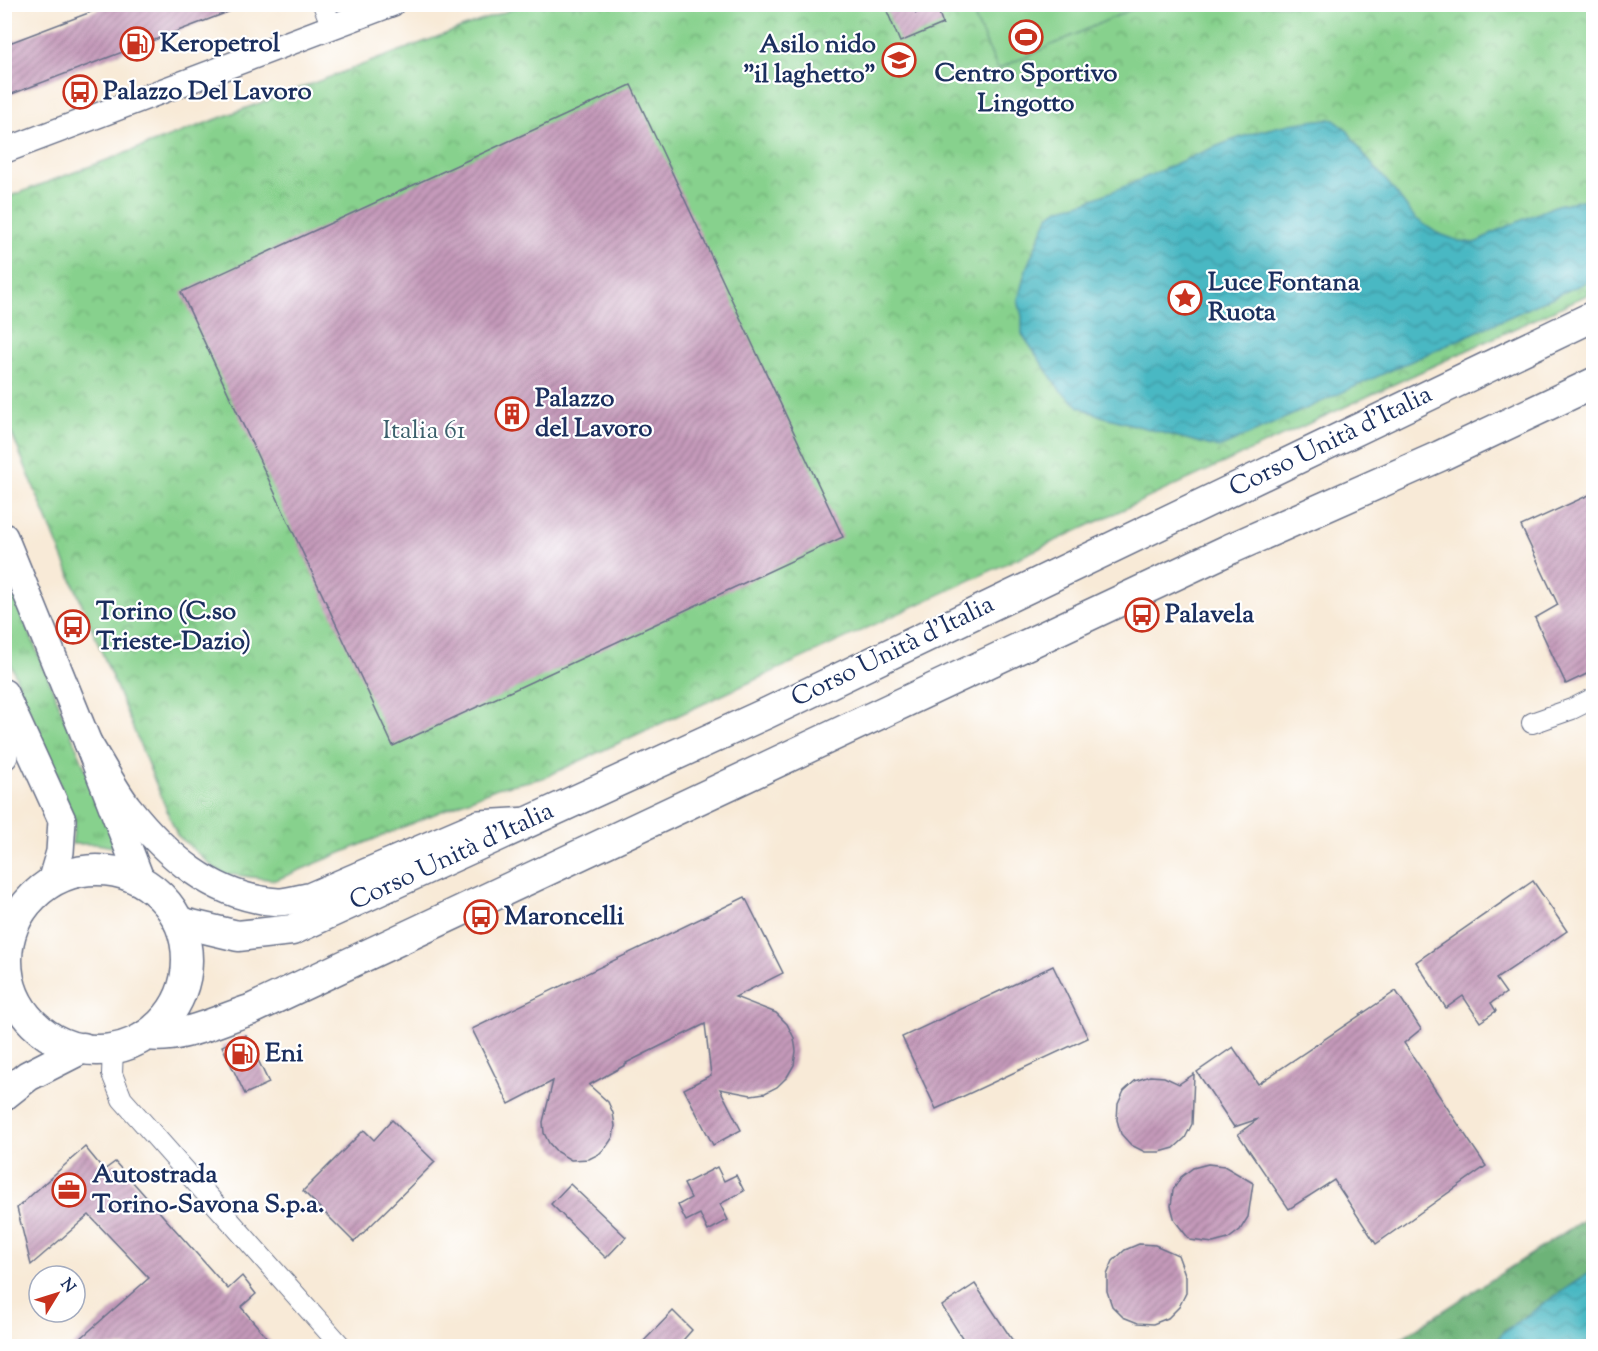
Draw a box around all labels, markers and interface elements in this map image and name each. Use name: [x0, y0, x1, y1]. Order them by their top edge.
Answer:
sports icon: Centro Sportivo Lingotto: [1008, 19, 1044, 55]
fuel station icon: Keropetrol: [119, 26, 155, 62]
place label: Keropetrol: [160, 26, 281, 63]
place label: Asilo nido "il laghetto": [743, 27, 876, 94]
school or university icon: Asilo nido "il laghetto": [881, 42, 917, 78]
place label: Centro Sportivo Lingotto: [935, 56, 1117, 123]
bus stop icon: Palazzo Del Lavoro: [62, 74, 98, 110]
place label: Palazzo Del Lavoro: [103, 74, 312, 111]
place label: Luce Fontana Ruota: [1208, 265, 1360, 332]
place icon: Luce Fontana Ruota: [1167, 280, 1203, 316]
street label: Corso Unità d'Italia: [1223, 377, 1439, 507]
place label: Palazzo del Lavoro: [535, 381, 653, 448]
building icon: Palazzo del Lavoro: [494, 396, 530, 432]
park label: Italia 61: [382, 413, 466, 450]
street label: Corso Unità d'Italia: [785, 587, 1001, 717]
place label: Torino (C.so Trieste-Dazio): [96, 594, 251, 661]
bus stop icon: Palavela: [1124, 597, 1160, 633]
place label: Palavela: [1165, 597, 1254, 634]
bus stop icon: Torino (C.so Trieste-Dazio): [55, 609, 91, 645]
street label: Corso Unità d'Italia: [344, 793, 560, 921]
bus stop icon: Maroncelli: [463, 899, 499, 935]
place label: Maroncelli: [504, 899, 625, 936]
fuel station icon: Eni: [224, 1036, 260, 1072]
place label: Eni: [265, 1036, 304, 1073]
place label: Autostrada Torino-Savona S.p.a.: [92, 1157, 325, 1224]
office icon: Autostrada Torino-Savona S.p.a.: [51, 1172, 87, 1208]
north arrow: [27, 1264, 87, 1324]
text: N: [54, 1274, 80, 1299]

